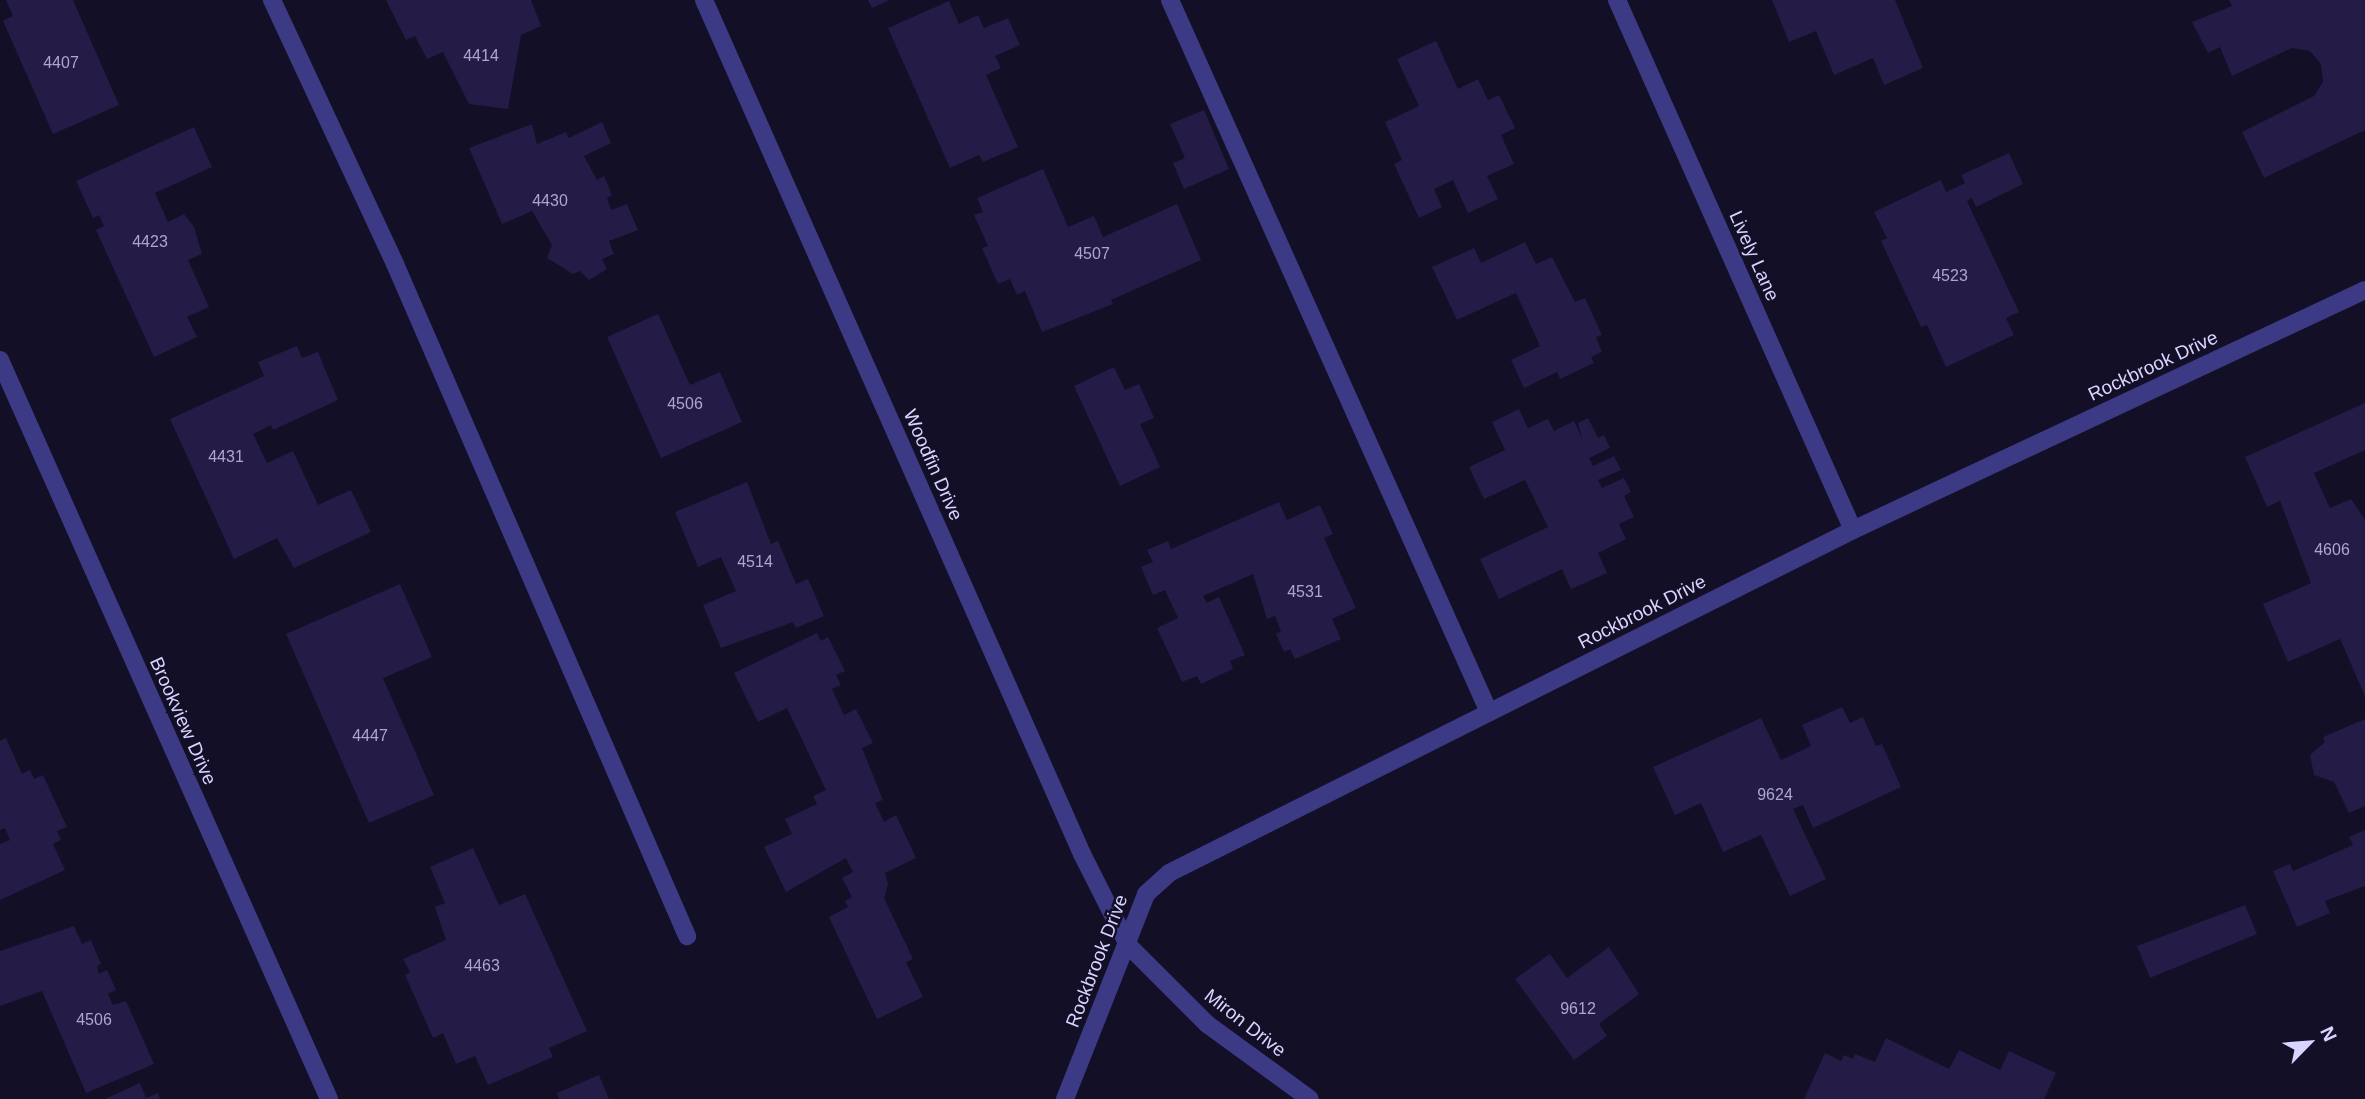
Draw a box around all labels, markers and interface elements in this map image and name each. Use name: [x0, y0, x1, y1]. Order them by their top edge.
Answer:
house number: 4414: [463, 46, 499, 66]
house number: 4407: [43, 53, 79, 73]
house number: 4430: [532, 191, 568, 211]
street label: Lively Lane: [1724, 207, 1784, 305]
house number: 4423: [132, 232, 168, 252]
house number: 4507: [1074, 244, 1110, 264]
house number: 4523: [1932, 266, 1968, 286]
street label: Rockbrook Drive: [2085, 326, 2221, 406]
house number: 4506: [667, 394, 703, 414]
street label: Woodfin Drive: [898, 406, 968, 524]
house number: 4431: [208, 447, 244, 467]
house number: 4606: [2314, 540, 2350, 560]
house number: 4514: [737, 552, 773, 572]
street label: Rockbrook Drive: [1574, 570, 1710, 654]
house number: 4531: [1287, 582, 1323, 602]
street label: Brookview Drive: [145, 654, 221, 788]
house number: 4447: [352, 726, 388, 746]
house number: 9624: [1757, 785, 1793, 805]
street label: Rockbrook Drive: [1061, 891, 1133, 1031]
house number: 4463: [464, 956, 500, 976]
street label: Miron Drive: [1200, 984, 1290, 1062]
house number: 9612: [1560, 999, 1596, 1019]
north arrow: [2274, 1008, 2344, 1078]
house number: 4506: [76, 1010, 112, 1030]
text: N: [2316, 1023, 2341, 1045]

